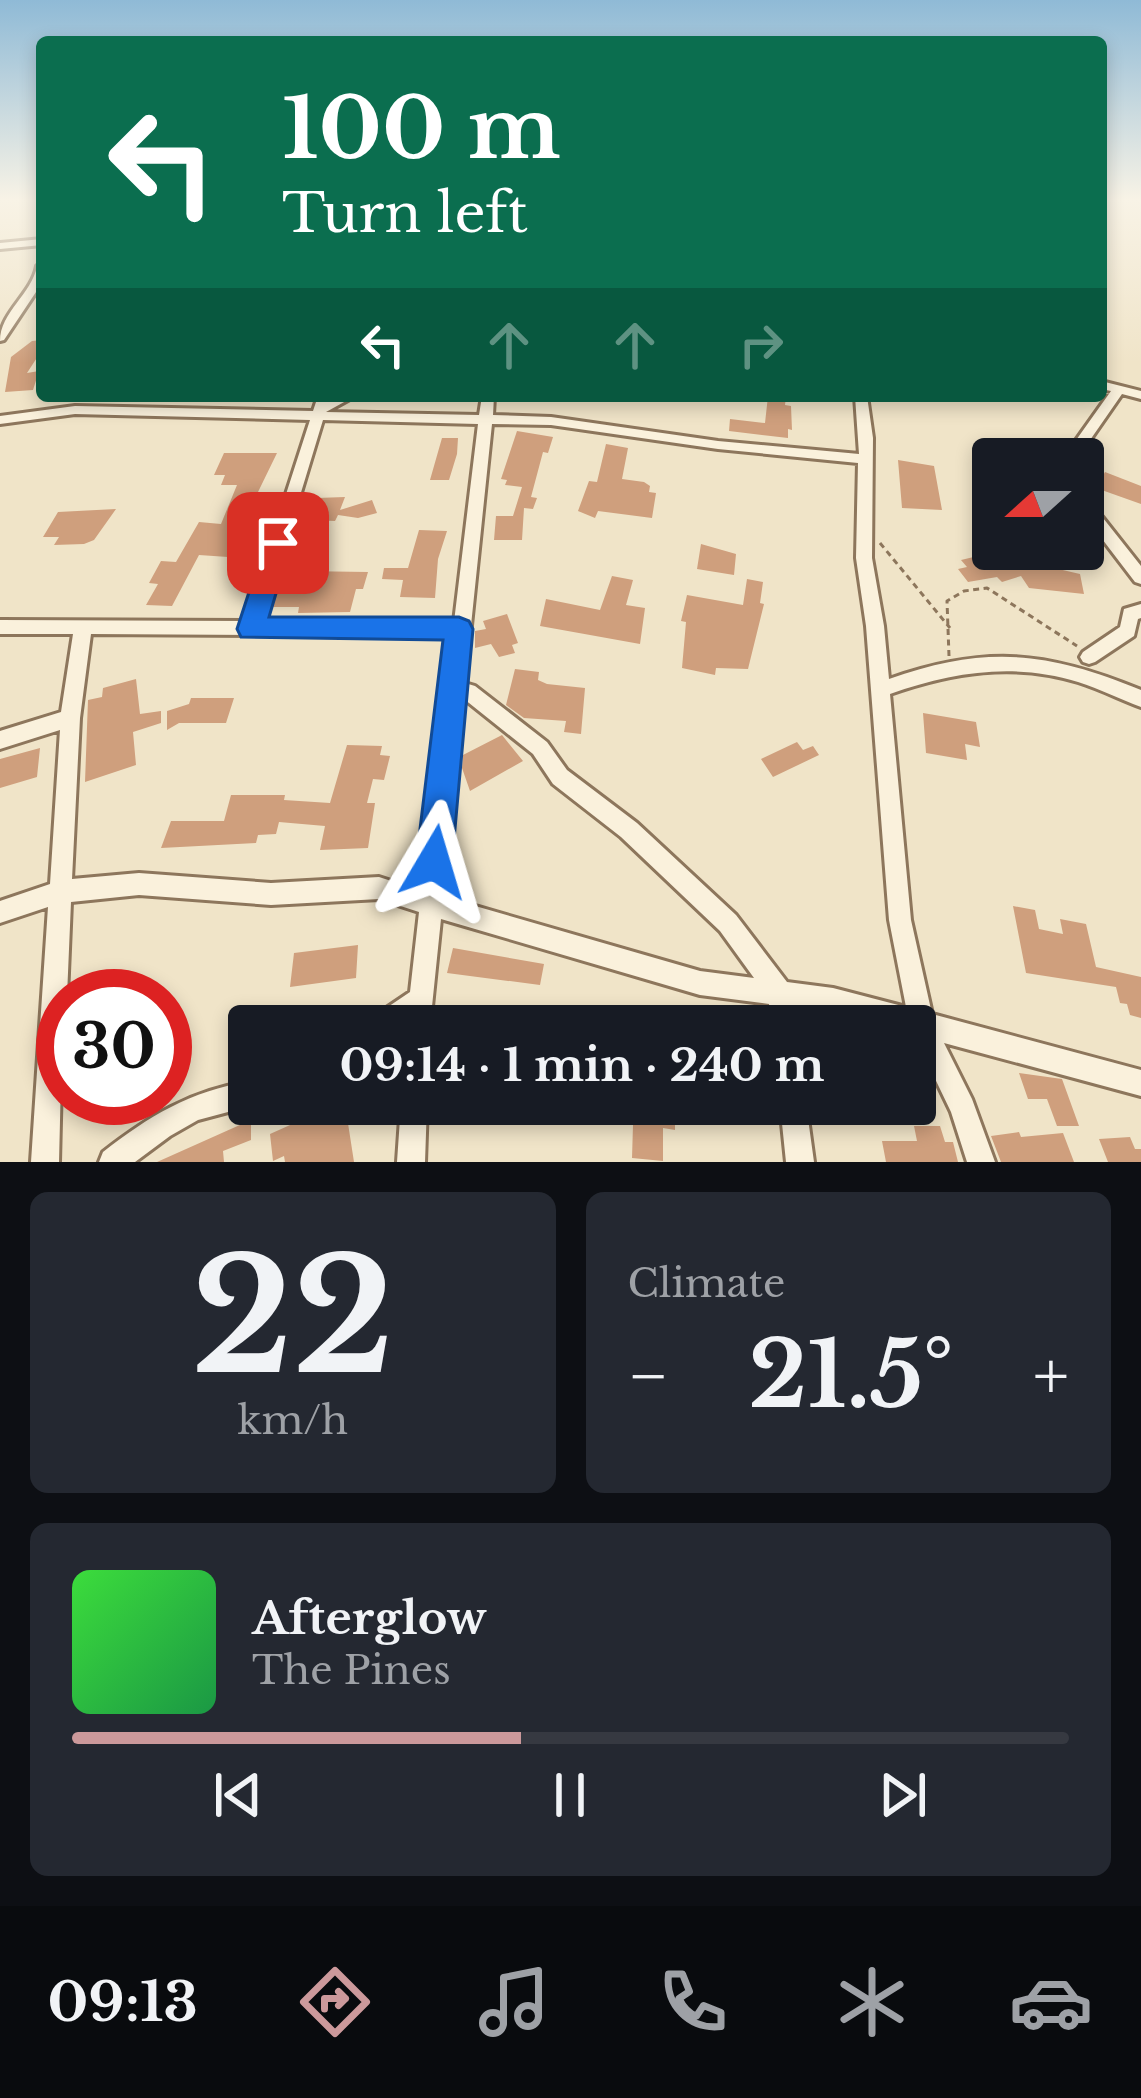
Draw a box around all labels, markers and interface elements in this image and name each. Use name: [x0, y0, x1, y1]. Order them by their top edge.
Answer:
text: 100 m: [282, 77, 561, 181]
icon: left: [84, 84, 240, 240]
text: Turn left: [282, 180, 528, 247]
icon: left: [350, 312, 416, 378]
icon: ahead: [476, 312, 542, 378]
icon: ahead: [602, 312, 668, 378]
icon: right: [728, 312, 794, 378]
north arrow: [972, 438, 1104, 570]
map controls: [972, 438, 1104, 570]
pin: [227, 492, 329, 594]
icon: arrive: [245, 510, 311, 576]
position arrow: [371, 799, 497, 925]
speed limit sign: 30: [36, 969, 192, 1125]
text: 09:14 · 1 min · 240 m: [340, 1037, 824, 1093]
text: 22: [191, 1221, 394, 1414]
text: Climate: [628, 1259, 785, 1308]
text: 21.5°: [749, 1320, 953, 1431]
text: −: [628, 1335, 669, 1417]
text: +: [1033, 1335, 1069, 1417]
text: km/h: [237, 1396, 348, 1445]
text: Afterglow: [252, 1590, 487, 1646]
text: The Pines: [252, 1646, 451, 1695]
icon: previous: [205, 1762, 271, 1828]
icon: pause: [537, 1762, 603, 1828]
icon: next: [870, 1762, 936, 1828]
icon: directions: [293, 1960, 377, 2044]
icon: music: [472, 1960, 556, 2044]
icon: phone: [651, 1960, 735, 2044]
icon: climate: [830, 1960, 914, 2044]
icon: car: [1009, 1960, 1093, 2044]
text: 09:13: [48, 1969, 198, 2036]

